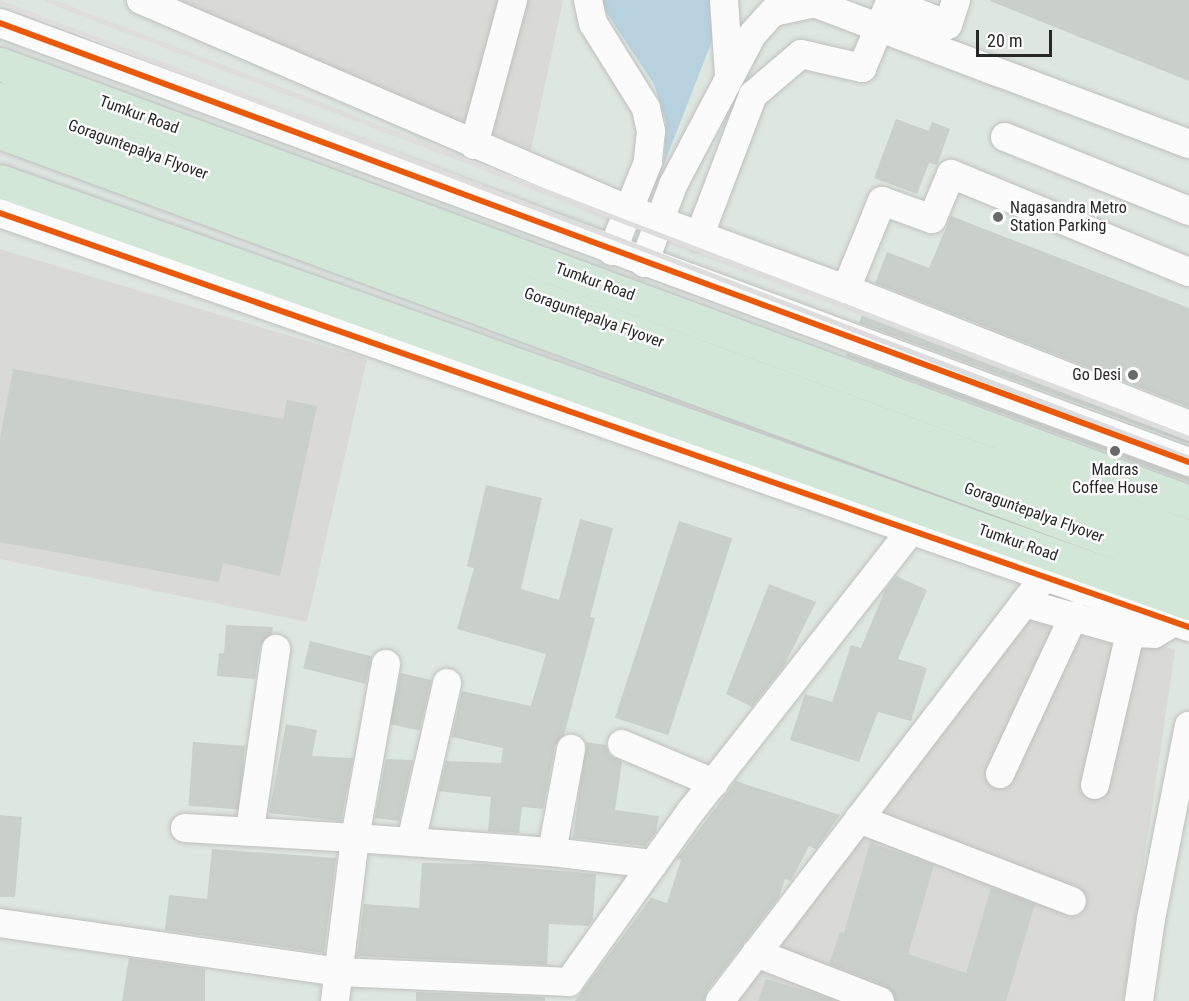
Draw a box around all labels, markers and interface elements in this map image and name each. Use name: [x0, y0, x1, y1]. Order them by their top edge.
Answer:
scale bar: [979, 18, 1056, 56]
text: 20 m: [987, 30, 1022, 51]
street label: Tumkur Road: [97, 92, 181, 138]
street label: Goraguntepalya Flyover: [65, 116, 211, 184]
place label: Nagasandra Metro Station Parking: [1010, 198, 1127, 236]
marker: Nagasandra Metro Station Parking: [991, 210, 1005, 224]
street label: Tumkur Road: [553, 259, 637, 305]
street label: Goraguntepalya Flyover: [521, 284, 667, 352]
place label: Go Desi: [1072, 365, 1121, 385]
marker: Go Desi: [1126, 368, 1140, 382]
marker: Madras Coffee House: [1108, 444, 1122, 458]
place label: Madras Coffee House: [1072, 460, 1158, 498]
street label: Goraguntepalya Flyover: [961, 479, 1107, 547]
street label: Tumkur Road: [976, 520, 1060, 566]

